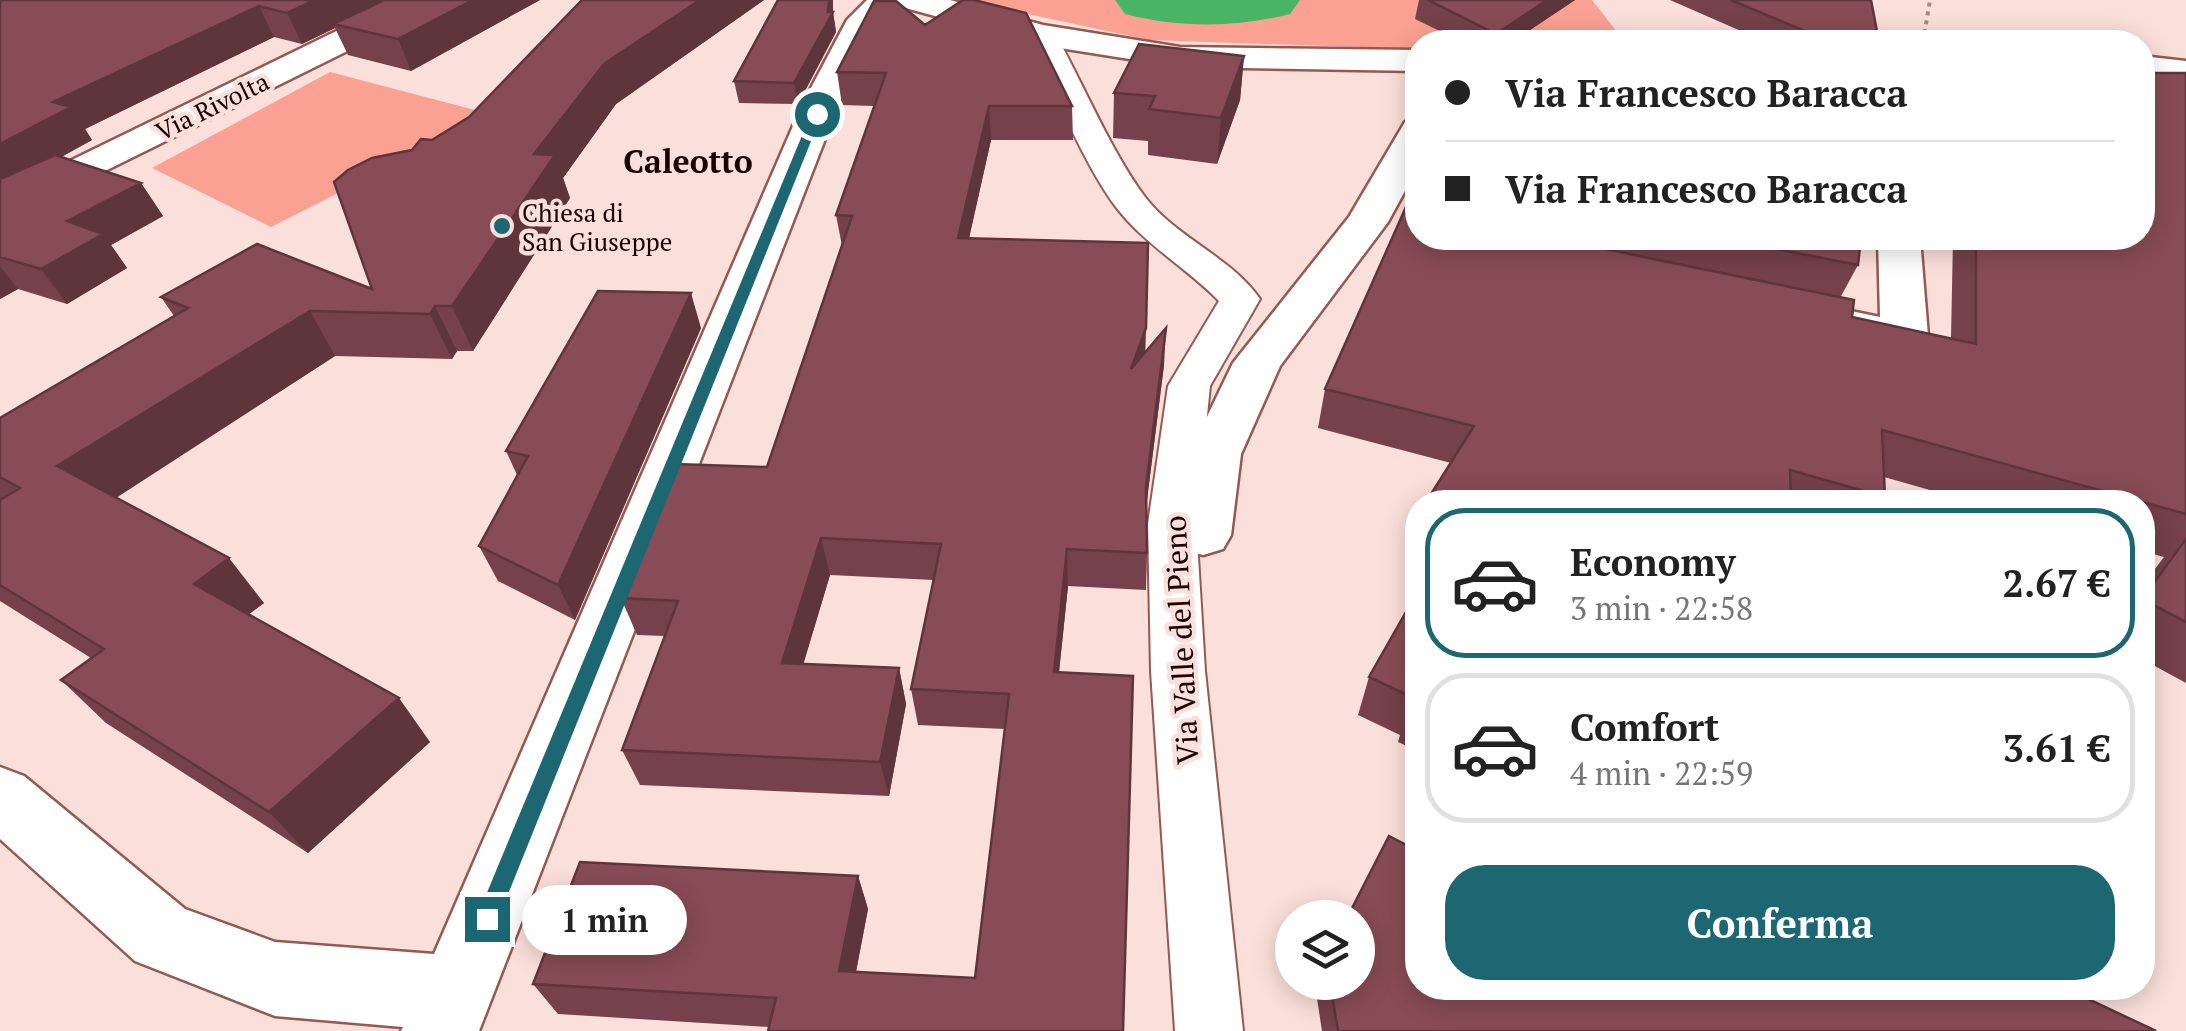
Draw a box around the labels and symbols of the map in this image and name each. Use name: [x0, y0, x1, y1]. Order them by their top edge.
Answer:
street label: Via Rivolta: [150, 64, 275, 148]
route start: [795, 92, 840, 137]
district label: Caleotto: [623, 140, 753, 182]
place label: Chiesa di San Giuseppe: [522, 196, 672, 258]
marker: Chiesa di San Giuseppe: [491, 215, 513, 237]
street label: Via Valle del Pieno: [1155, 514, 1207, 766]
callout: 1 min: [522, 884, 687, 954]
route end: [465, 897, 510, 942]

